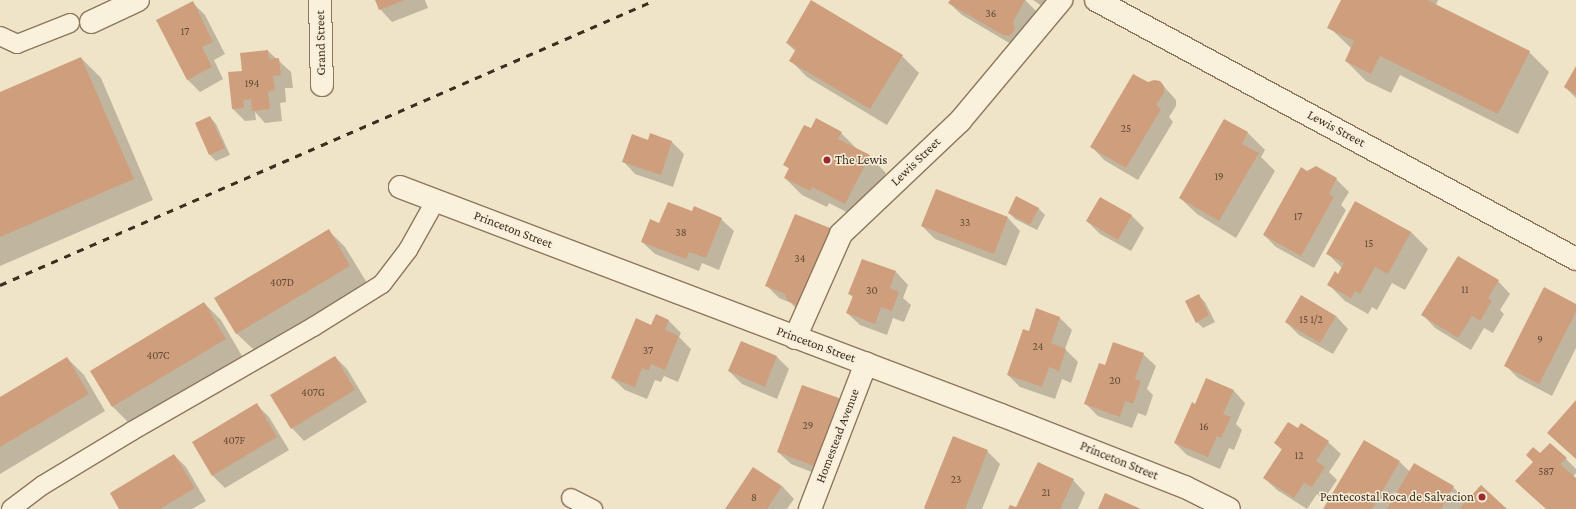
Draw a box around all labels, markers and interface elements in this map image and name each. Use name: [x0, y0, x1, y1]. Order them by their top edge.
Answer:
house number: 36: [986, 6, 996, 20]
street label: Grand Street: [313, 10, 329, 76]
house number: 17: [181, 24, 189, 38]
house number: 194: [245, 76, 259, 90]
street label: Lewis Street: [1304, 107, 1368, 151]
house number: 25: [1121, 121, 1131, 135]
street label: Lewis Street: [888, 134, 944, 190]
place label: The Lewis: [835, 152, 887, 168]
marker: The Lewis: [822, 155, 832, 165]
house number: 19: [1214, 169, 1224, 183]
street label: Princeton Street: [471, 208, 555, 252]
house number: 17: [1294, 209, 1302, 223]
house number: 33: [960, 215, 970, 229]
house number: 38: [675, 225, 687, 239]
house number: 15: [1365, 236, 1373, 250]
house number: 34: [795, 251, 805, 265]
house number: 407D: [270, 275, 294, 289]
house number: 11: [1461, 282, 1469, 296]
house number: 30: [866, 283, 878, 297]
house number: 15 1/2: [1299, 312, 1323, 326]
street label: Princeton Street: [774, 323, 858, 367]
house number: 9: [1537, 332, 1543, 346]
house number: 24: [1033, 339, 1043, 353]
house number: 37: [643, 343, 653, 357]
house number: 407C: [147, 348, 169, 362]
house number: 20: [1109, 373, 1121, 387]
house number: 407G: [301, 385, 325, 399]
street label: Homestead Avenue: [813, 387, 863, 485]
house number: 29: [803, 418, 813, 432]
house number: 16: [1199, 419, 1209, 433]
house number: 407F: [223, 433, 245, 447]
street label: Princeton Street: [1078, 438, 1160, 484]
house number: 12: [1295, 448, 1303, 462]
house number: 587: [1538, 464, 1554, 478]
house number: 23: [951, 472, 961, 486]
house number: 21: [1042, 485, 1050, 499]
place label: Pentecostal Roca de Salvacion: [1320, 489, 1474, 505]
house number: 8: [751, 490, 757, 504]
marker: Pentecostal Roca de Salvacion: [1477, 492, 1487, 502]

